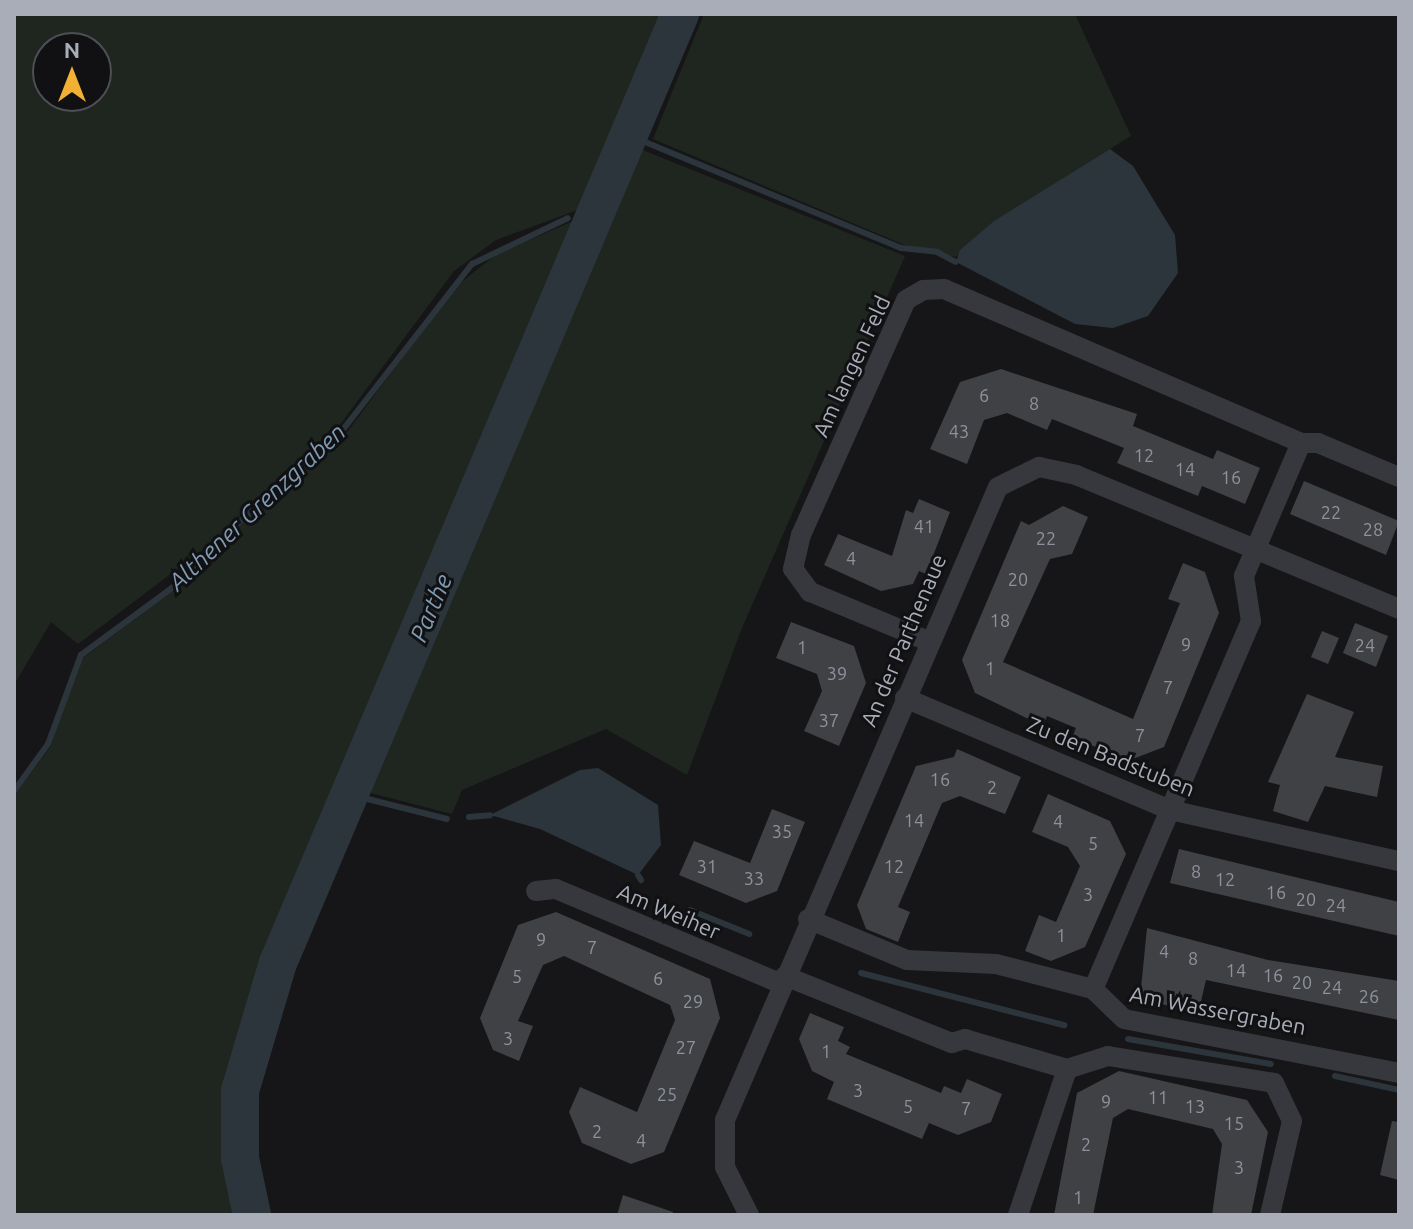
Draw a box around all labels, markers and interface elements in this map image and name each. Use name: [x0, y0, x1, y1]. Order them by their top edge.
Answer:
north arrow: [32, 32, 112, 112]
text: N: [64, 37, 80, 62]
street label: Am langen Feld: [807, 291, 895, 441]
house number: 6: [979, 384, 989, 406]
house number: 8: [1029, 392, 1039, 414]
water label: Althener Grenzgraben: [162, 417, 352, 597]
house number: 43: [949, 420, 969, 442]
house number: 12: [1134, 444, 1154, 466]
house number: 14: [1175, 458, 1195, 480]
house number: 16: [1221, 466, 1241, 488]
house number: 22: [1321, 501, 1341, 523]
house number: 41: [914, 515, 934, 537]
house number: 28: [1363, 518, 1383, 540]
house number: 22: [1036, 527, 1056, 549]
house number: 4: [846, 547, 856, 569]
street label: An der Parthenaue: [855, 550, 951, 730]
house number: 20: [1008, 568, 1028, 590]
water label: Parthe: [404, 570, 458, 646]
house number: 18: [990, 609, 1010, 631]
house number: 9: [1181, 633, 1191, 655]
house number: 24: [1355, 634, 1375, 656]
house number: 1: [797, 636, 807, 658]
house number: 1: [985, 657, 995, 679]
house number: 39: [827, 662, 847, 684]
house number: 7: [1163, 676, 1173, 698]
house number: 37: [819, 709, 839, 731]
street label: Zu den Badstuben: [1023, 710, 1199, 802]
house number: 7: [1135, 724, 1145, 746]
house number: 16: [930, 768, 950, 790]
house number: 2: [987, 776, 997, 798]
house number: 14: [904, 809, 924, 831]
house number: 4: [1053, 810, 1063, 832]
house number: 35: [772, 820, 792, 842]
house number: 5: [1088, 832, 1098, 854]
house number: 31: [697, 855, 717, 877]
house number: 12: [884, 855, 904, 877]
house number: 8: [1191, 860, 1201, 882]
house number: 33: [744, 867, 764, 889]
house number: 12: [1215, 868, 1235, 890]
street label: Am Weiher: [614, 878, 724, 944]
house number: 16: [1266, 881, 1286, 903]
house number: 3: [1083, 883, 1093, 905]
house number: 20: [1296, 888, 1316, 910]
house number: 24: [1326, 894, 1346, 916]
house number: 1: [1056, 924, 1066, 946]
house number: 9: [536, 928, 546, 950]
house number: 7: [587, 936, 597, 958]
house number: 4: [1159, 940, 1169, 962]
house number: 8: [1188, 947, 1198, 969]
house number: 14: [1226, 959, 1246, 981]
house number: 16: [1263, 964, 1283, 986]
house number: 5: [512, 965, 522, 987]
house number: 6: [653, 967, 663, 989]
house number: 20: [1292, 971, 1312, 993]
house number: 24: [1322, 976, 1342, 998]
street label: Am Wassergraben: [1128, 980, 1308, 1040]
house number: 26: [1359, 985, 1379, 1007]
house number: 29: [683, 990, 703, 1012]
house number: 3: [503, 1027, 513, 1049]
house number: 27: [676, 1036, 696, 1058]
house number: 1: [821, 1040, 831, 1062]
house number: 3: [853, 1079, 863, 1101]
house number: 25: [657, 1083, 677, 1105]
house number: 11: [1148, 1086, 1168, 1108]
house number: 9: [1101, 1090, 1111, 1112]
house number: 5: [903, 1095, 913, 1117]
house number: 13: [1185, 1095, 1205, 1117]
house number: 7: [961, 1097, 971, 1119]
house number: 15: [1224, 1112, 1244, 1134]
house number: 2: [592, 1120, 602, 1142]
house number: 4: [636, 1129, 646, 1151]
house number: 2: [1081, 1133, 1091, 1155]
house number: 3: [1234, 1156, 1244, 1178]
house number: 1: [1073, 1186, 1083, 1208]

